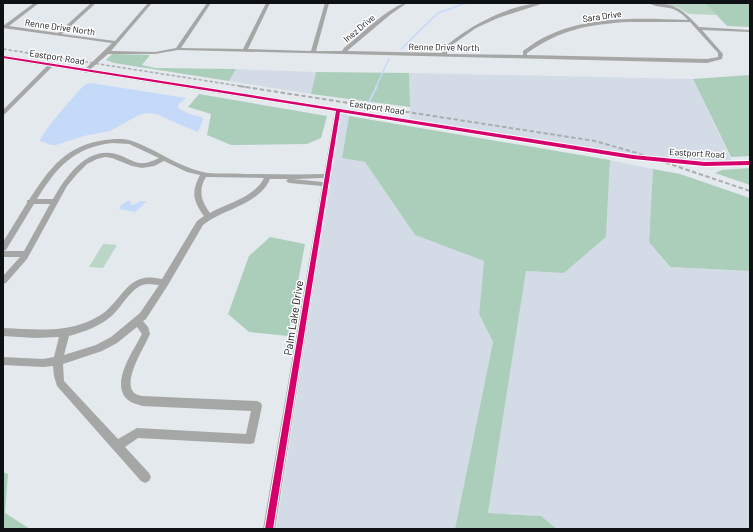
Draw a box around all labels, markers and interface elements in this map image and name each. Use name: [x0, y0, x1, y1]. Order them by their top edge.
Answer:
street label: Sara Drive: [582, 8, 623, 24]
street label: Inez Drive: [341, 12, 377, 44]
street label: Renne Drive North: [24, 17, 96, 37]
street label: Renne Drive North: [408, 41, 480, 53]
street label: Eastport Road: [29, 47, 86, 67]
street label: Eastport Road: [349, 97, 406, 117]
street label: Eastport Road: [669, 146, 725, 160]
street label: Palm Lake Drive: [281, 279, 305, 356]

